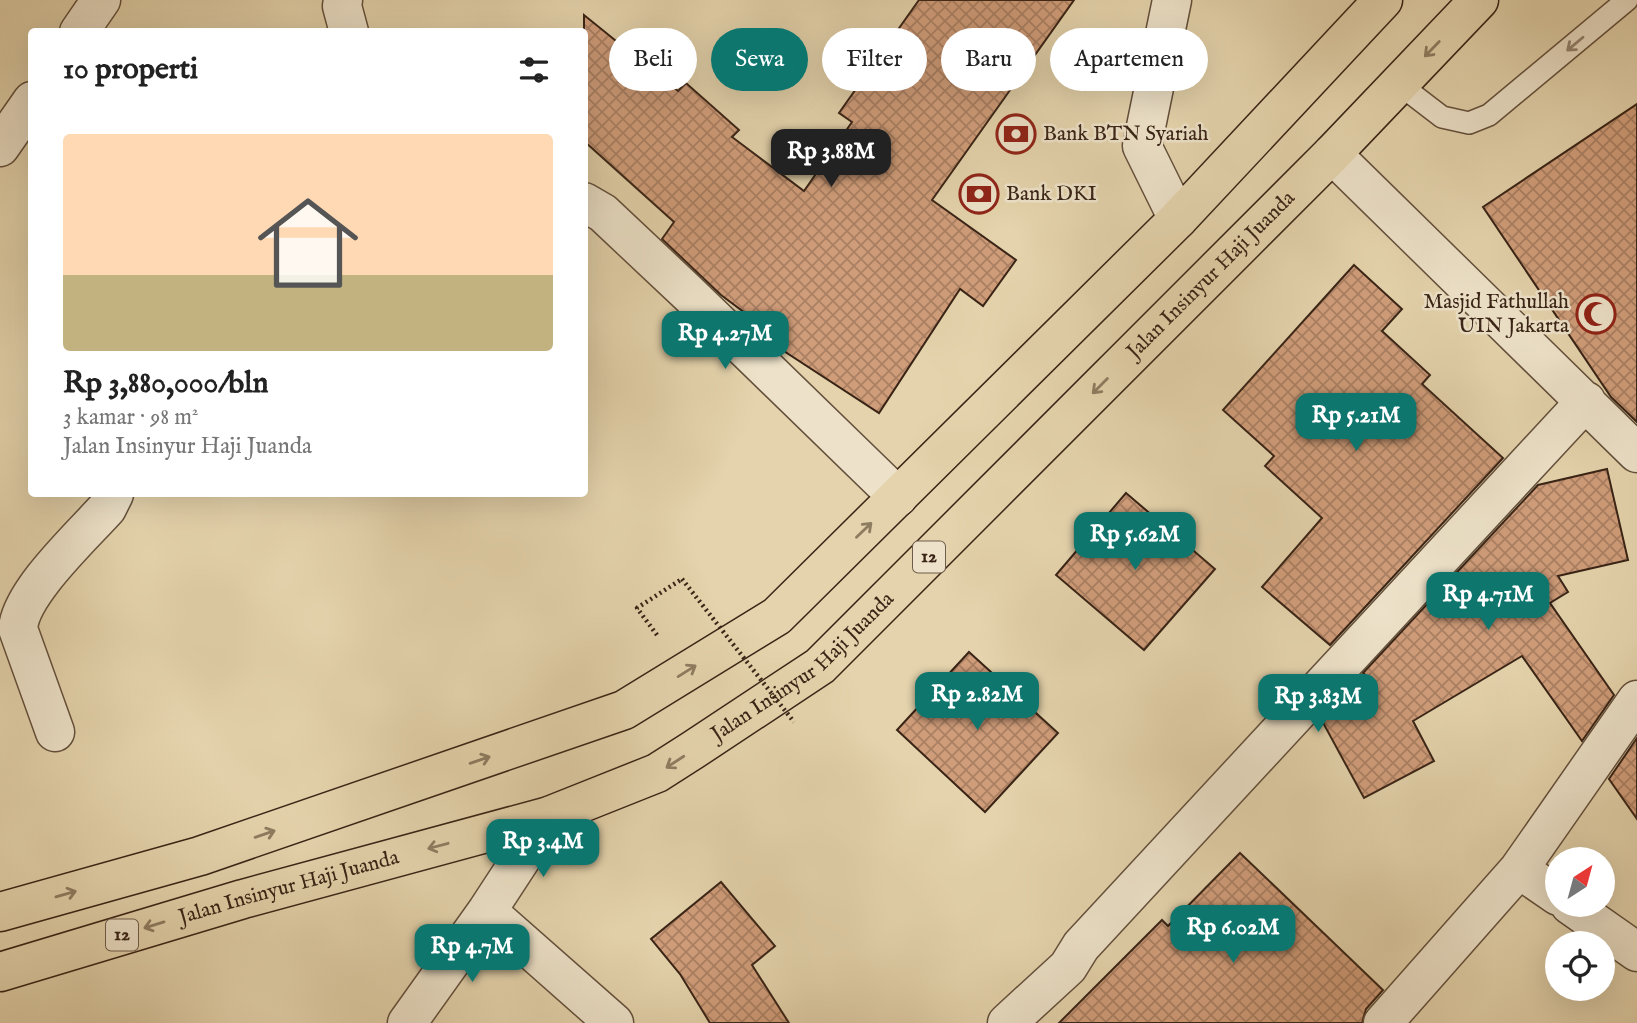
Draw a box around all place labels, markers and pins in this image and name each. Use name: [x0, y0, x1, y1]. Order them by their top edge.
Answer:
bank icon: Bank BTN Syariah: [995, 113, 1037, 155]
place label: Bank BTN Syariah: [1043, 121, 1209, 148]
pin: Rp 3.88M: [759, 130, 903, 189]
bank icon: Bank DKI: [958, 173, 1000, 215]
place label: Bank DKI: [1006, 181, 1097, 208]
place label: Masjid Fathullah UIN Jakarta: [1424, 289, 1570, 340]
mosque icon: Masjid Fathullah UIN Jakarta: [1575, 293, 1617, 335]
pin: Rp 4.27M: [653, 312, 797, 371]
pin: Rp 5.21M: [1284, 393, 1428, 453]
pin: Rp 5.62M: [1063, 512, 1207, 572]
pin: Rp 4.71M: [1416, 572, 1560, 632]
pin: Rp 2.82M: [905, 672, 1049, 732]
pin: Rp 3.83M: [1246, 674, 1390, 734]
pin: Rp 3.4M: [478, 820, 608, 879]
pin: Rp 6.02M: [1161, 906, 1305, 965]
pin: Rp 4.7M: [407, 925, 537, 984]

